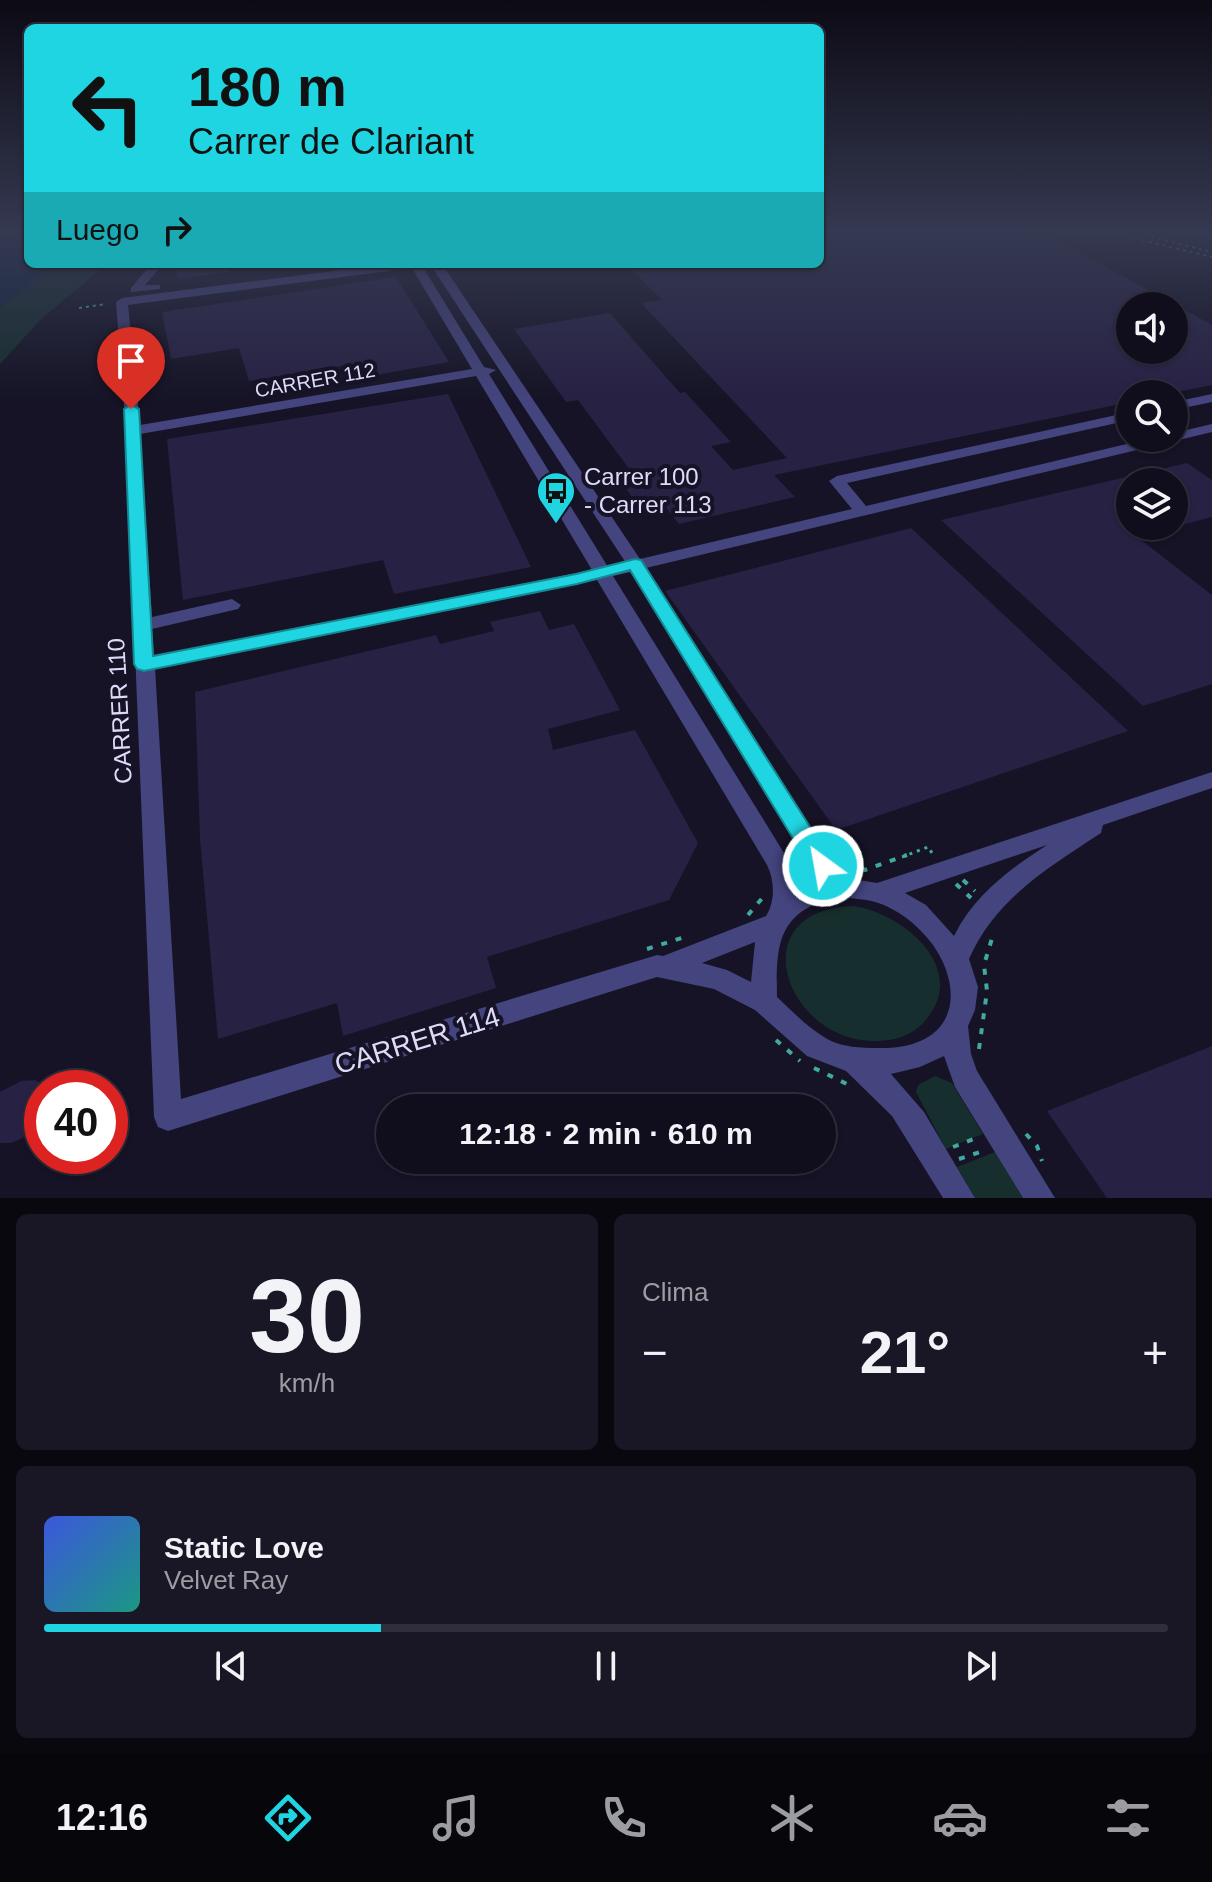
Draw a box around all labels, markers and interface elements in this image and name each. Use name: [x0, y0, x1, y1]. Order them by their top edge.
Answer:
text: 180 m: [188, 55, 347, 118]
icon: left: [56, 56, 160, 160]
text: Carrer de Clariant: [188, 121, 474, 162]
icon: right: [155, 208, 199, 252]
text: Luego: [56, 213, 139, 246]
map controls: [1116, 292, 1188, 540]
button: sound: [1116, 292, 1188, 364]
pin: [97, 327, 165, 409]
icon: arrive: [109, 339, 153, 383]
street label: CARRER 112: [253, 359, 377, 401]
button: search: [1116, 380, 1188, 452]
place label: Carrer 100 - Carrer 113: [584, 463, 712, 518]
button: layers: [1116, 468, 1188, 540]
bus stop icon: Carrer 100 - Carrer 113: [535, 470, 577, 525]
street label: CARRER 110: [102, 637, 137, 785]
position arrow: [781, 824, 865, 908]
street label: CARRER 114: [331, 1001, 503, 1080]
speed limit sign: 40: [24, 1070, 128, 1174]
text: 12:18 · 2 min · 610 m: [459, 1117, 753, 1150]
text: 30: [249, 1258, 365, 1374]
text: Clima: [642, 1277, 708, 1307]
text: 21°: [860, 1319, 950, 1386]
text: −: [642, 1328, 668, 1377]
text: +: [1142, 1328, 1168, 1377]
text: km/h: [279, 1368, 335, 1398]
text: Static Love: [164, 1531, 324, 1564]
text: Velvet Ray: [164, 1565, 288, 1595]
icon: previous: [209, 1644, 253, 1688]
icon: pause: [584, 1644, 628, 1688]
icon: next: [959, 1644, 1003, 1688]
icon: directions: [260, 1790, 316, 1846]
icon: music: [428, 1790, 484, 1846]
icon: phone: [596, 1790, 652, 1846]
icon: climate: [764, 1790, 820, 1846]
icon: car: [932, 1790, 988, 1846]
icon: filters: [1100, 1790, 1156, 1846]
text: 12:16: [56, 1797, 148, 1838]

